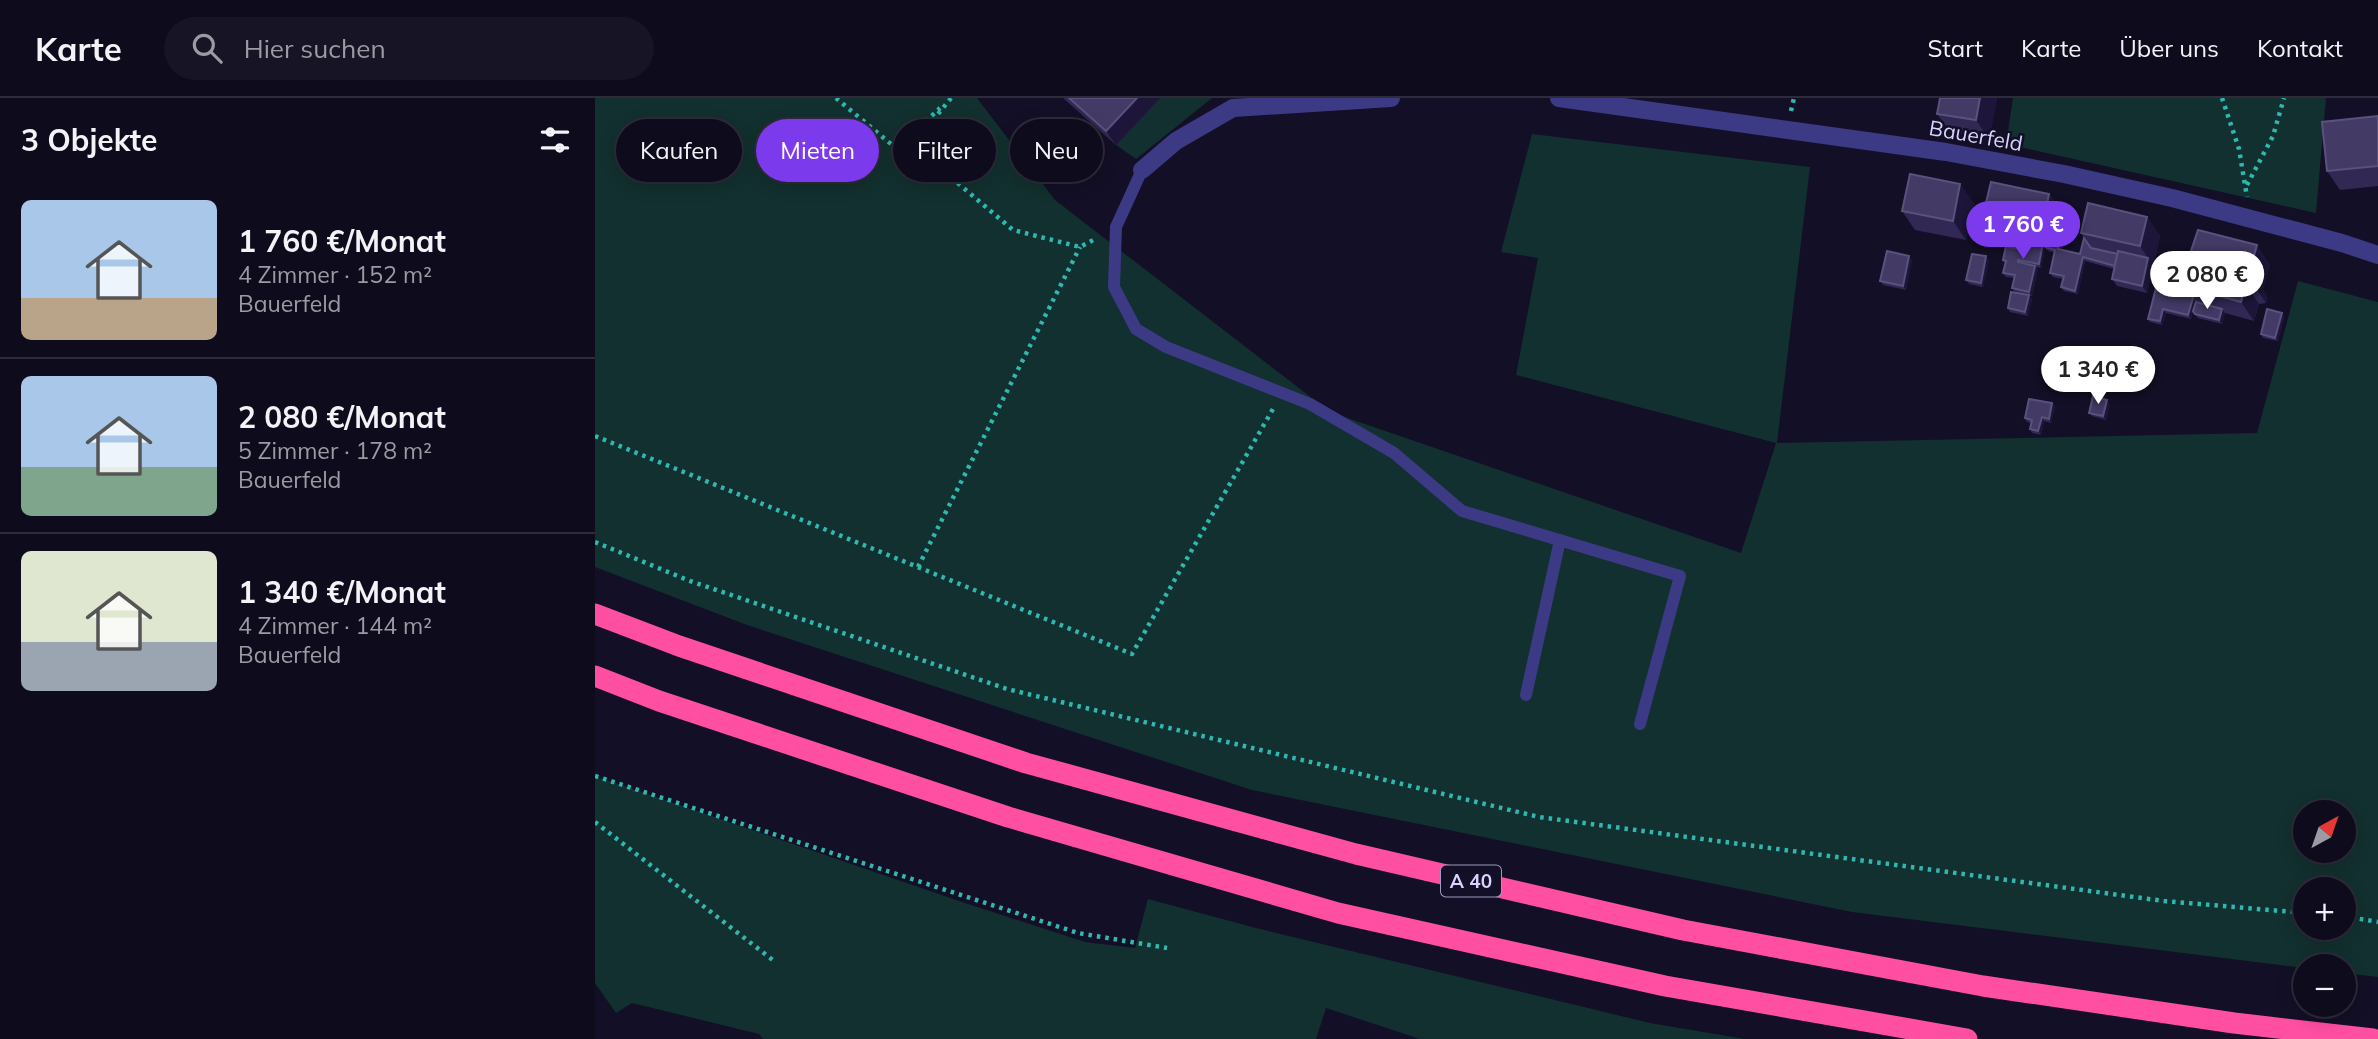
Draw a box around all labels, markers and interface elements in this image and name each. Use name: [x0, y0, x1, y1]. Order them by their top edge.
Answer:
search box: [164, 17, 654, 80]
text: Karte: [35, 28, 122, 69]
icon: search: [188, 29, 226, 67]
text: Hier suchen: [244, 32, 386, 65]
text: Start: [1927, 33, 1983, 63]
text: Karte: [2021, 33, 2081, 63]
text: Über uns: [2119, 33, 2219, 63]
text: Kontakt: [2257, 33, 2343, 63]
street label: Bauerfeld: [1927, 114, 2025, 156]
chip: Kaufen: [616, 119, 742, 182]
chip: Mieten: [756, 119, 879, 182]
chip: Filter: [893, 119, 996, 182]
chip: Neu: [1010, 119, 1103, 182]
text: 3 Objekte: [21, 121, 157, 159]
icon: filters: [536, 121, 574, 159]
pin: 1 760 €: [1958, 202, 2088, 261]
text: 1 760 €: [1982, 209, 2064, 238]
text: 1 760 €/Monat: [238, 222, 446, 260]
icon: home: [77, 228, 161, 312]
pin: 2 080 €: [2142, 252, 2272, 311]
text: 2 080 €: [2166, 259, 2248, 288]
text: 4 Zimmer · 152 m²: [238, 260, 432, 289]
text: Bauerfeld: [238, 289, 341, 318]
pin: 1 340 €: [2033, 346, 2163, 406]
text: 1 340 €: [2057, 354, 2139, 383]
text: 2 080 €/Monat: [238, 398, 446, 436]
icon: home: [77, 404, 161, 488]
text: 5 Zimmer · 178 m²: [238, 436, 432, 465]
text: Bauerfeld: [238, 465, 341, 494]
text: 1 340 €/Monat: [238, 573, 446, 611]
icon: home: [77, 579, 161, 663]
text: 4 Zimmer · 144 m²: [238, 611, 432, 640]
text: Bauerfeld: [238, 640, 341, 669]
north arrow: [2293, 800, 2355, 863]
map controls: [2293, 800, 2356, 1017]
road number: A 40: [1441, 866, 1501, 896]
button: +: [2293, 877, 2356, 940]
button: −: [2293, 954, 2356, 1017]

